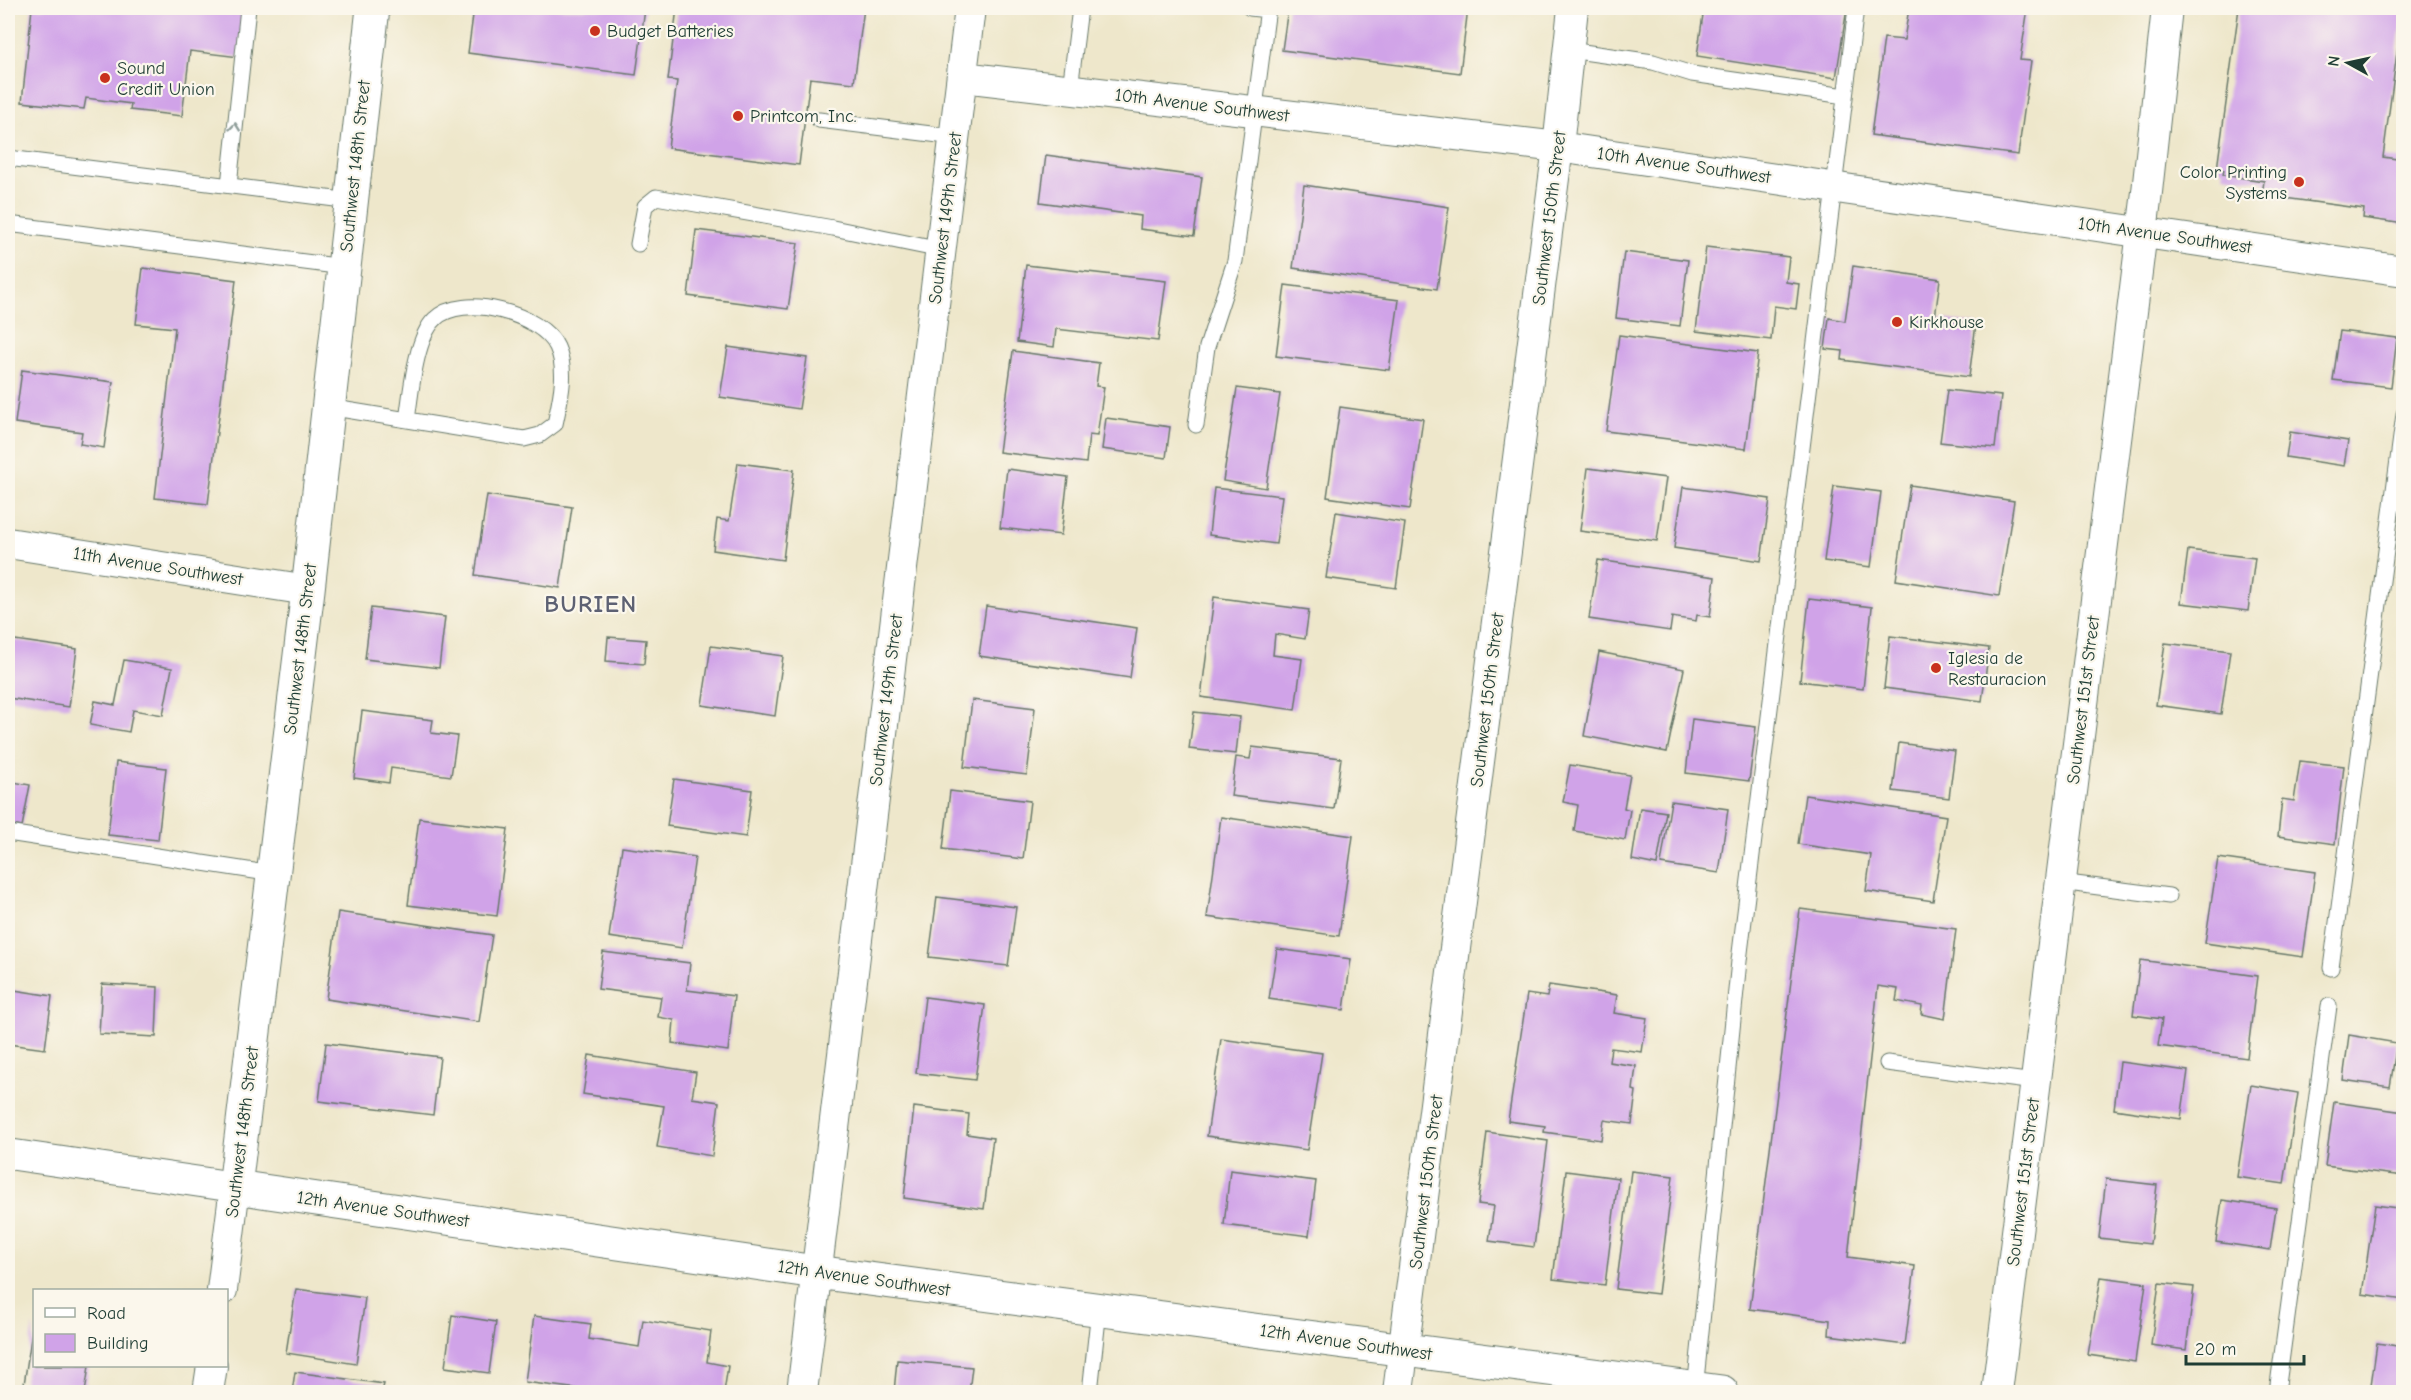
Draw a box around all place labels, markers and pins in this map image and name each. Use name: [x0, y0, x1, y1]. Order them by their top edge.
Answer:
place label: Budget Batteries: [607, 21, 734, 42]
marker: Budget Batteries: [588, 24, 602, 38]
place label: Sound Credit Union: [117, 58, 215, 100]
marker: Sound Credit Union: [98, 71, 112, 85]
place label: Printcom, Inc.: [750, 106, 857, 127]
marker: Printcom, Inc.: [731, 109, 745, 123]
place label: Color Printing Systems: [2180, 162, 2287, 204]
marker: Color Printing Systems: [2292, 175, 2306, 189]
place label: Kirkhouse: [1909, 312, 1984, 333]
marker: Kirkhouse: [1890, 315, 1904, 329]
place label: Iglesia de Restauracion: [1948, 648, 2046, 690]
marker: Iglesia de Restauracion: [1929, 661, 1943, 675]

